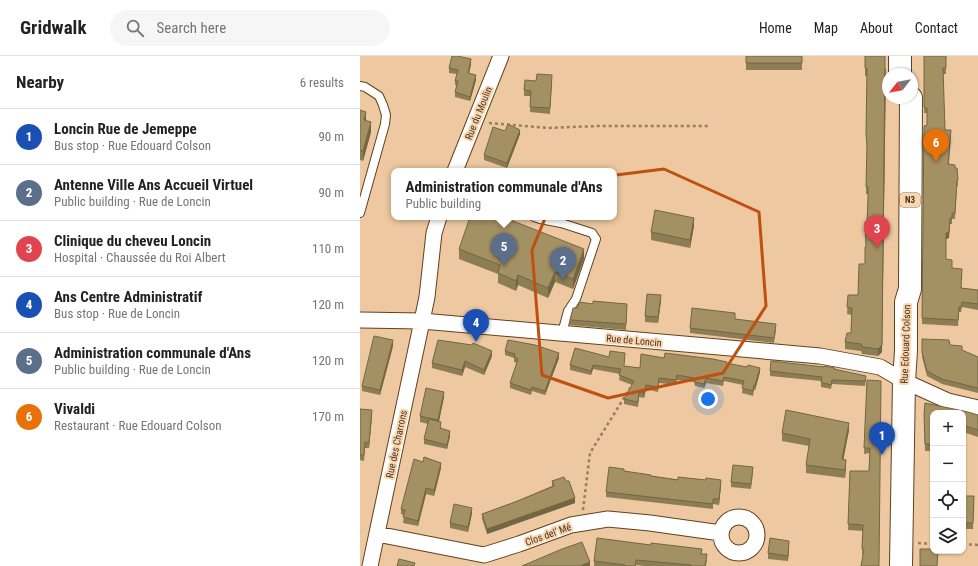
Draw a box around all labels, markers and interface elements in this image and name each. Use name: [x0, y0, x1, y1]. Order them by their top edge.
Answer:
search box: [110, 10, 390, 46]
text: Gridwalk: [20, 16, 86, 39]
icon: search: [124, 17, 146, 39]
text: Search here: [156, 19, 226, 37]
text: Home: [759, 20, 792, 36]
text: Map: [814, 20, 838, 36]
text: About: [860, 20, 893, 36]
text: Contact: [915, 20, 958, 36]
north arrow: [882, 68, 918, 104]
text: Nearby: [16, 72, 64, 92]
text: 6 results: [300, 75, 344, 90]
street label: Rue du Moulin: [463, 85, 494, 141]
text: Loncin Rue de Jemeppe: [54, 120, 197, 138]
text: 1: [26, 129, 32, 144]
text: 90 m: [318, 129, 344, 144]
pin: 6: [923, 129, 949, 162]
text: Bus stop · Rue Edouard Colson: [54, 138, 211, 153]
popup: [391, 168, 617, 220]
text: Antenne Ville Ans Accueil Virtuel: [54, 176, 253, 194]
text: Administration communale d'Ans: [405, 178, 603, 196]
text: 2: [26, 185, 32, 200]
text: 90 m: [318, 185, 344, 200]
road number: N3: [900, 193, 920, 207]
text: Public building · Rue de Loncin: [54, 194, 211, 209]
text: Public building: [405, 196, 481, 211]
pin: 3: [864, 215, 890, 248]
text: Clinique du cheveu Loncin: [54, 232, 211, 250]
pin: 5: [491, 233, 517, 266]
text: 3: [26, 241, 32, 256]
text: 110 m: [312, 241, 344, 256]
pin: 2: [550, 247, 576, 280]
text: Hospital · Chaussée du Roi Albert: [54, 250, 226, 265]
text: Ans Centre Administratif: [54, 288, 202, 306]
text: 4: [26, 297, 32, 312]
text: 120 m: [312, 297, 344, 312]
street label: Rue Edouard Colson: [899, 304, 912, 384]
text: Bus stop · Rue de Loncin: [54, 306, 180, 321]
pin: 4: [463, 309, 489, 342]
street label: Rue de Loncin: [606, 333, 662, 348]
text: Administration communale d'Ans: [54, 344, 251, 362]
text: 5: [26, 353, 32, 368]
text: 120 m: [312, 353, 344, 368]
text: Public building · Rue de Loncin: [54, 362, 211, 377]
your location: [698, 389, 718, 409]
text: Vivaldi: [54, 400, 95, 418]
text: 6: [26, 409, 32, 424]
text: 170 m: [312, 409, 344, 424]
street label: Rue des Charrons: [384, 409, 409, 479]
map controls: [930, 410, 966, 554]
button: +: [930, 410, 966, 446]
text: Restaurant · Rue Edouard Colson: [54, 418, 221, 433]
pin: 1: [869, 422, 895, 455]
button: −: [930, 446, 966, 482]
button: locate: [930, 482, 966, 518]
button: layers: [930, 518, 966, 554]
street label: Clos del' Mé: [524, 521, 573, 548]

